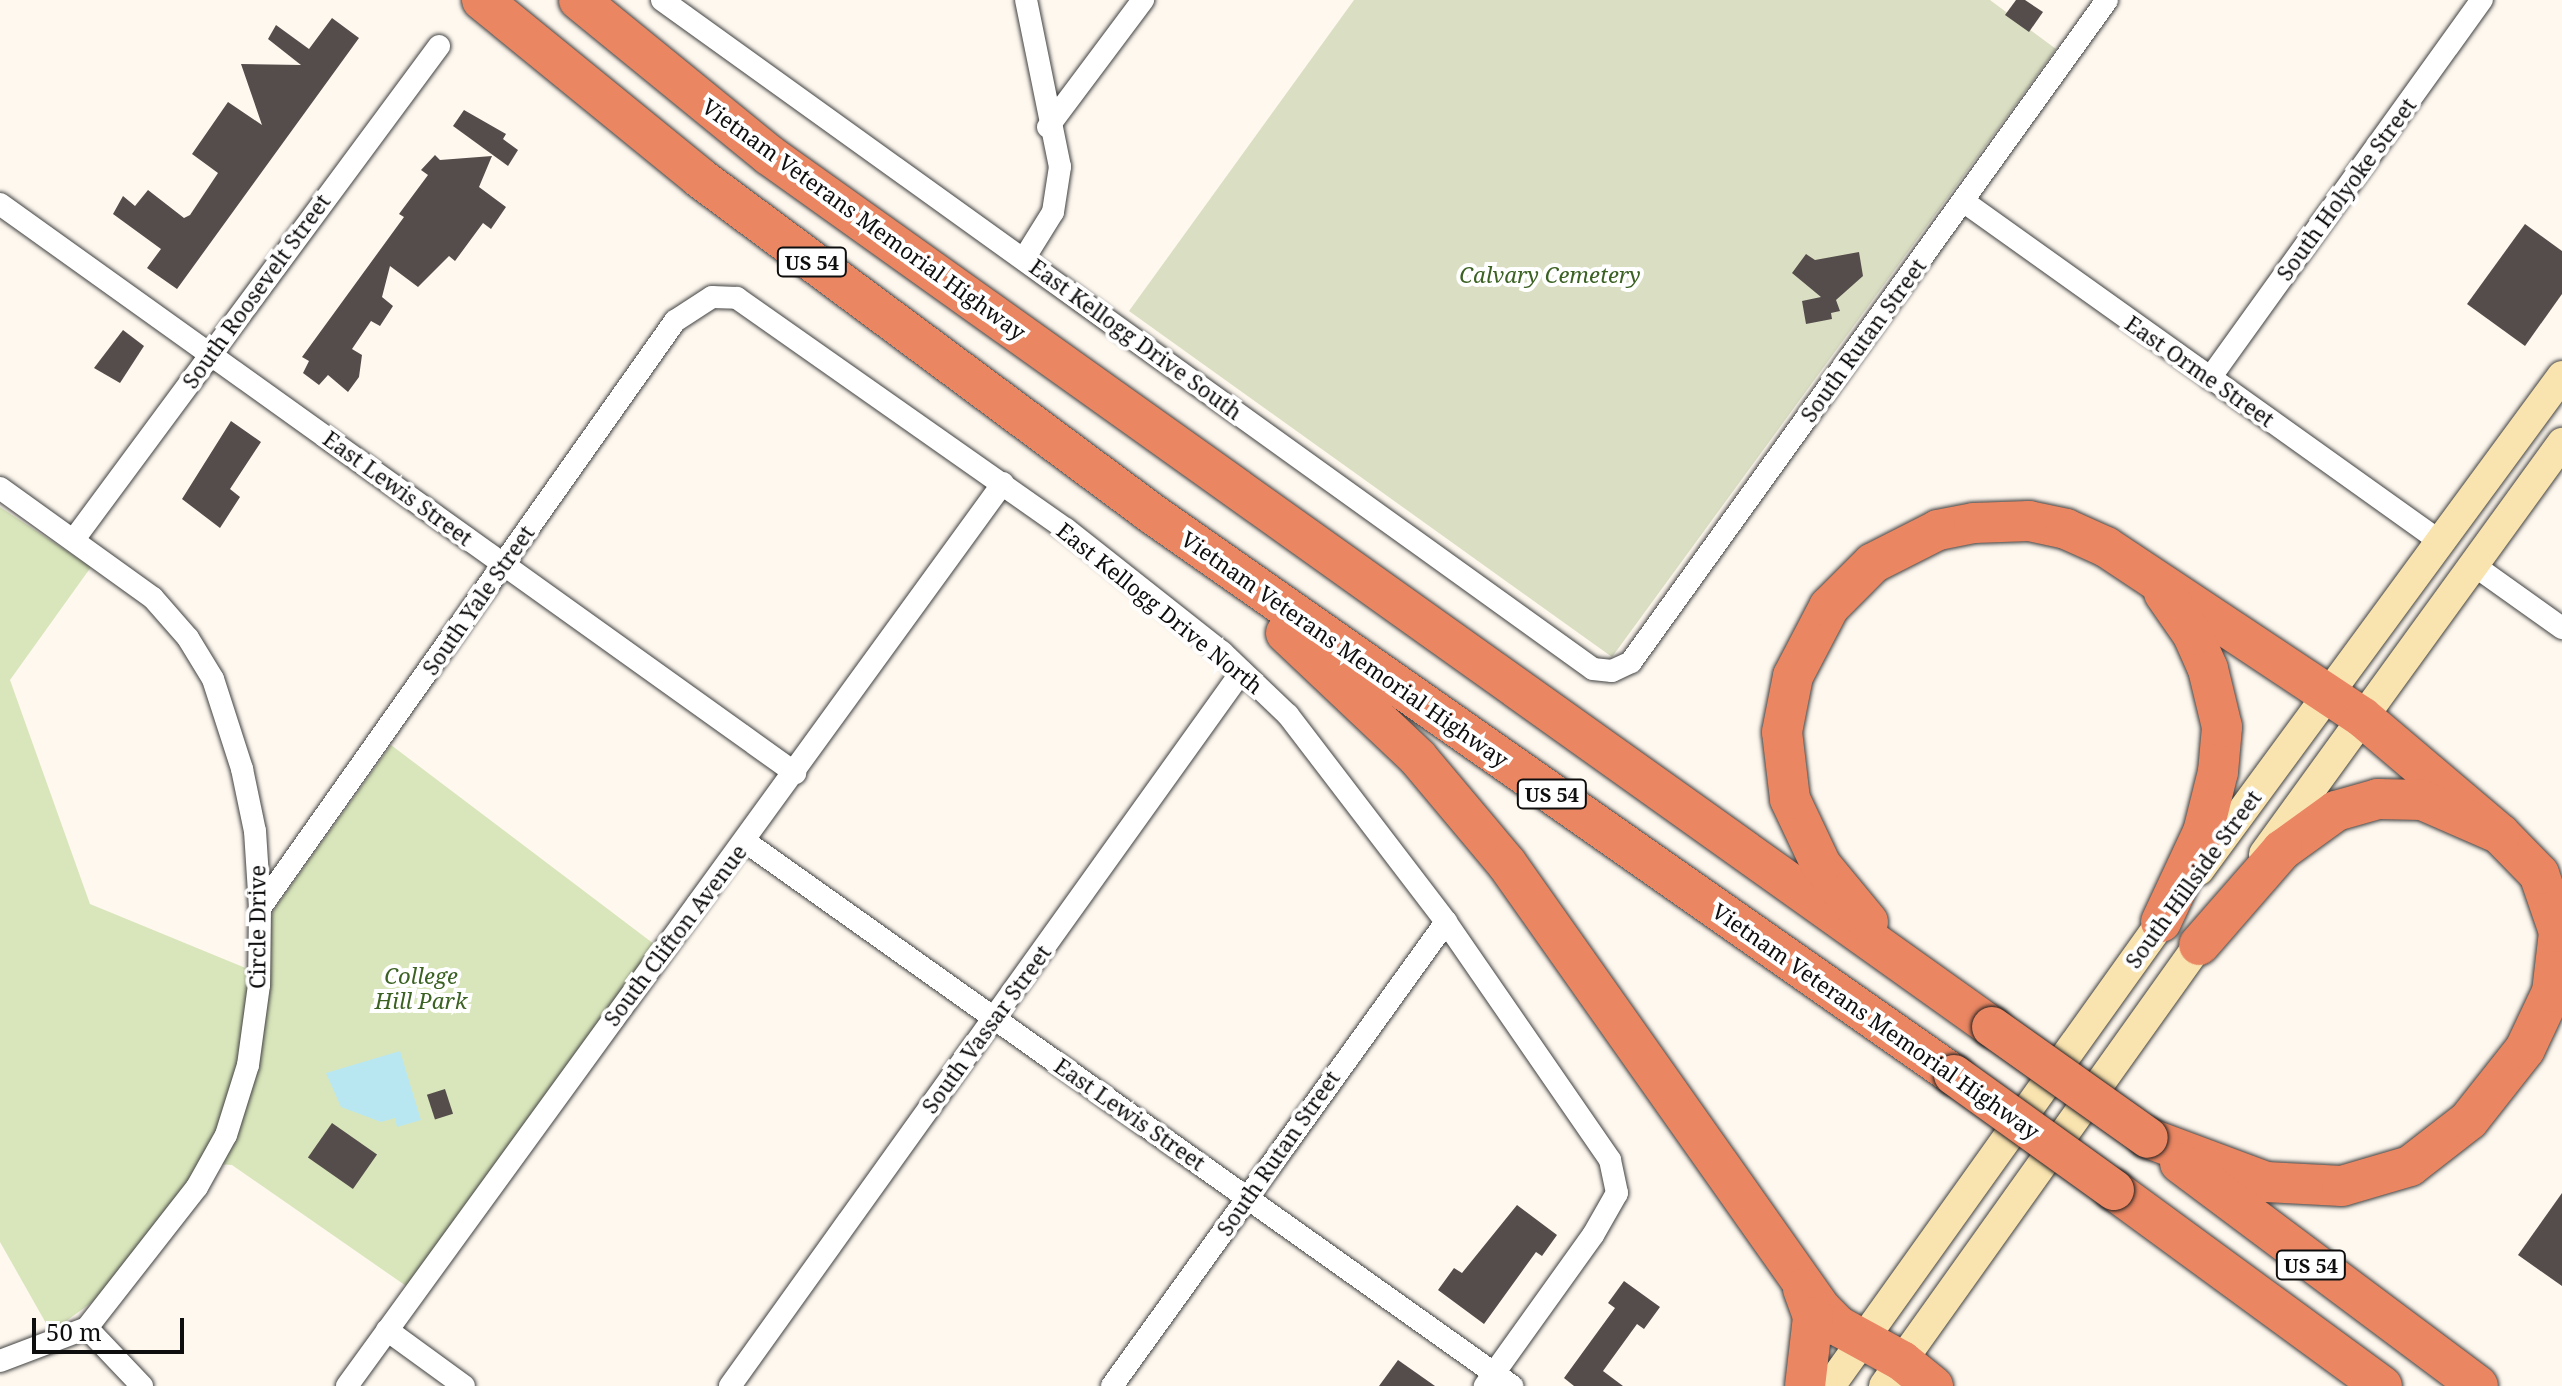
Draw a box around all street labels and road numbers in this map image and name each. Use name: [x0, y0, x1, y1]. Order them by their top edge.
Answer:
street label: South Holyoke Street: [2271, 92, 2421, 286]
street label: Vietnam Veterans Memorial Highway: [697, 93, 1031, 345]
street label: South Roosevelt Street: [177, 189, 335, 393]
road number: US 54: [776, 246, 848, 278]
street label: East Kellogg Drive South: [1025, 253, 1247, 425]
street label: South Rutan Street: [1795, 253, 1931, 427]
street label: East Orme Street: [2120, 310, 2280, 432]
street label: East Lewis Street: [318, 425, 478, 551]
street label: East Kellogg Drive North: [1052, 517, 1268, 699]
street label: South Yale Street: [417, 520, 539, 680]
street label: Vietnam Veterans Memorial Highway: [1176, 525, 1514, 773]
road number: US 54: [1516, 778, 1588, 810]
street label: South Hillside Street: [2120, 785, 2266, 973]
street label: South Clifton Avenue: [598, 839, 752, 1031]
street label: Circle Drive: [244, 865, 270, 989]
street label: Vietnam Veterans Memorial Highway: [1707, 897, 2045, 1145]
street label: South Vassar Street: [916, 940, 1056, 1118]
street label: East Lewis Street: [1050, 1052, 1210, 1176]
street label: South Rutan Street: [1211, 1065, 1345, 1241]
road number: US 54: [2275, 1249, 2347, 1281]

